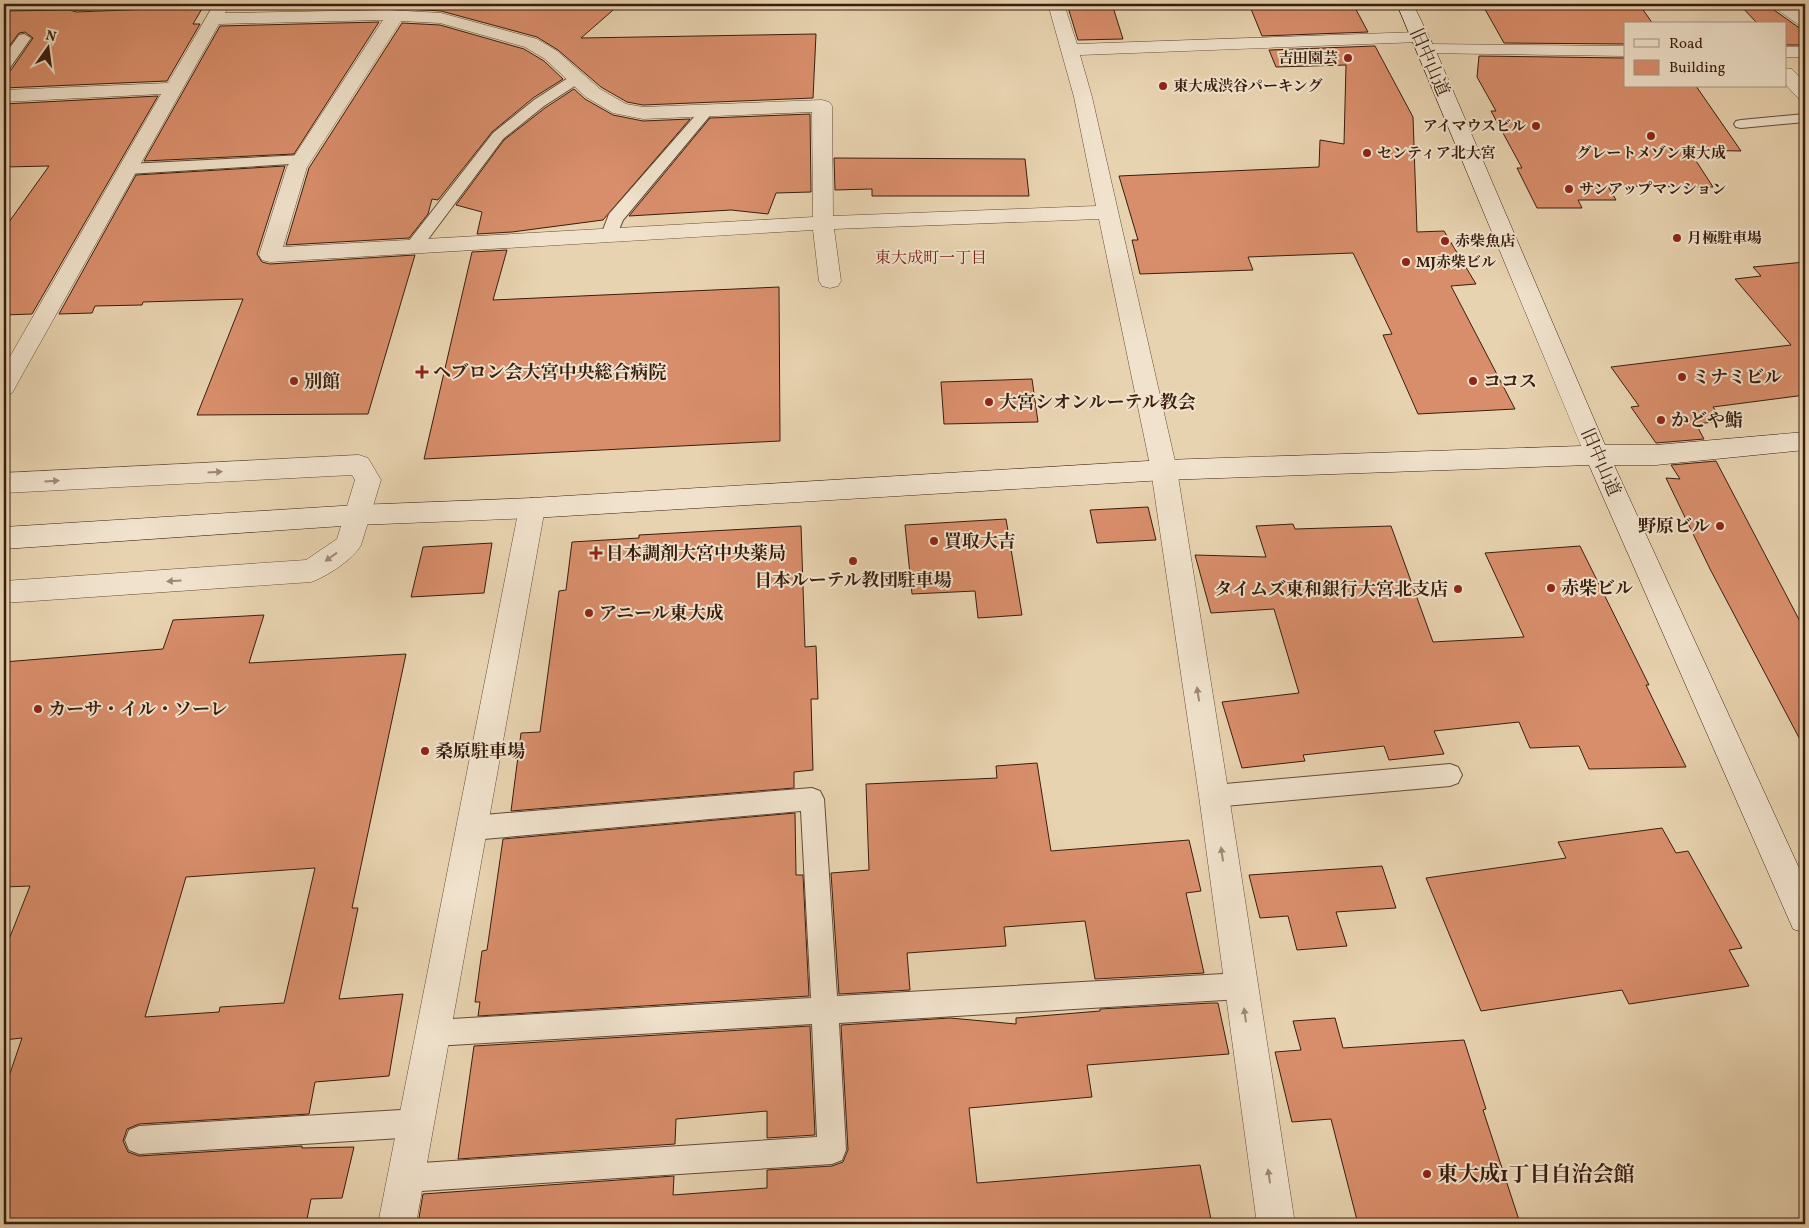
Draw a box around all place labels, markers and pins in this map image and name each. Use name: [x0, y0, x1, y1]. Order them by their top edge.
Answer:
place label: 吉田園芸: [1278, 49, 1338, 70]
marker: 吉田園芸: [1342, 52, 1354, 64]
place label: 東大成渋谷パーキング: [1173, 77, 1323, 98]
marker: 東大成渋谷パーキング: [1157, 80, 1169, 92]
place label: アイマウスビル: [1423, 117, 1526, 138]
marker: アイマウスビル: [1530, 120, 1542, 132]
marker: グレートメゾン東大成: [1645, 130, 1657, 142]
place label: センティア北大宮: [1377, 144, 1496, 165]
place label: グレートメゾン東大成: [1576, 144, 1726, 165]
marker: センティア北大宮: [1361, 147, 1373, 159]
place label: サンアップマンション: [1579, 180, 1727, 201]
marker: サンアップマンション: [1563, 183, 1575, 195]
place label: 月極駐車場: [1687, 229, 1762, 250]
place label: 赤柴魚店: [1455, 232, 1515, 253]
marker: 月極駐車場: [1671, 232, 1683, 244]
marker: 赤柴魚店: [1439, 235, 1451, 247]
place label: MJ赤柴ビル: [1416, 253, 1496, 274]
marker: MJ赤柴ビル: [1400, 256, 1412, 268]
place label: ヘブロン会大宮中央総合病院: [433, 361, 666, 386]
marker: ヘブロン会大宮中央総合病院: [415, 365, 429, 379]
place label: ミナミビル: [1692, 366, 1782, 391]
place label: 別館: [304, 370, 340, 395]
place label: ココス: [1483, 370, 1537, 395]
marker: ミナミビル: [1676, 371, 1688, 383]
marker: 別館: [288, 375, 300, 387]
marker: ココス: [1467, 375, 1479, 387]
place label: 大宮シオンルーテル教会: [999, 391, 1196, 416]
marker: 大宮シオンルーテル教会: [983, 396, 995, 408]
place label: かどや鮨: [1671, 409, 1743, 434]
marker: かどや鮨: [1655, 414, 1667, 426]
place label: 野原ビル: [1638, 515, 1710, 540]
marker: 野原ビル: [1714, 520, 1726, 532]
place label: 買取大吉: [944, 530, 1016, 555]
marker: 買取大吉: [928, 535, 940, 547]
place label: 日本調剤大宮中央薬局: [606, 542, 786, 567]
marker: 日本調剤大宮中央薬局: [590, 547, 602, 559]
marker: 日本ルーテル教団駐車場: [847, 555, 859, 567]
place label: 日本ルーテル教団駐車場: [754, 569, 952, 594]
place label: 赤柴ビル: [1561, 577, 1633, 602]
place label: タイムズ東和銀行大宮北支店: [1214, 578, 1448, 603]
marker: 赤柴ビル: [1545, 582, 1557, 594]
marker: タイムズ東和銀行大宮北支店: [1452, 583, 1464, 595]
place label: アニール東大成: [599, 602, 724, 627]
marker: アニール東大成: [583, 607, 595, 619]
place label: カーサ・イル・ソーレ: [48, 698, 228, 723]
marker: カーサ・イル・ソーレ: [32, 703, 44, 715]
place label: 桑原駐車場: [435, 740, 525, 765]
marker: 桑原駐車場: [419, 745, 431, 757]
place label: 東大成1丁目自治会館: [1437, 1161, 1634, 1190]
marker: 東大成1丁目自治会館: [1421, 1168, 1433, 1180]

